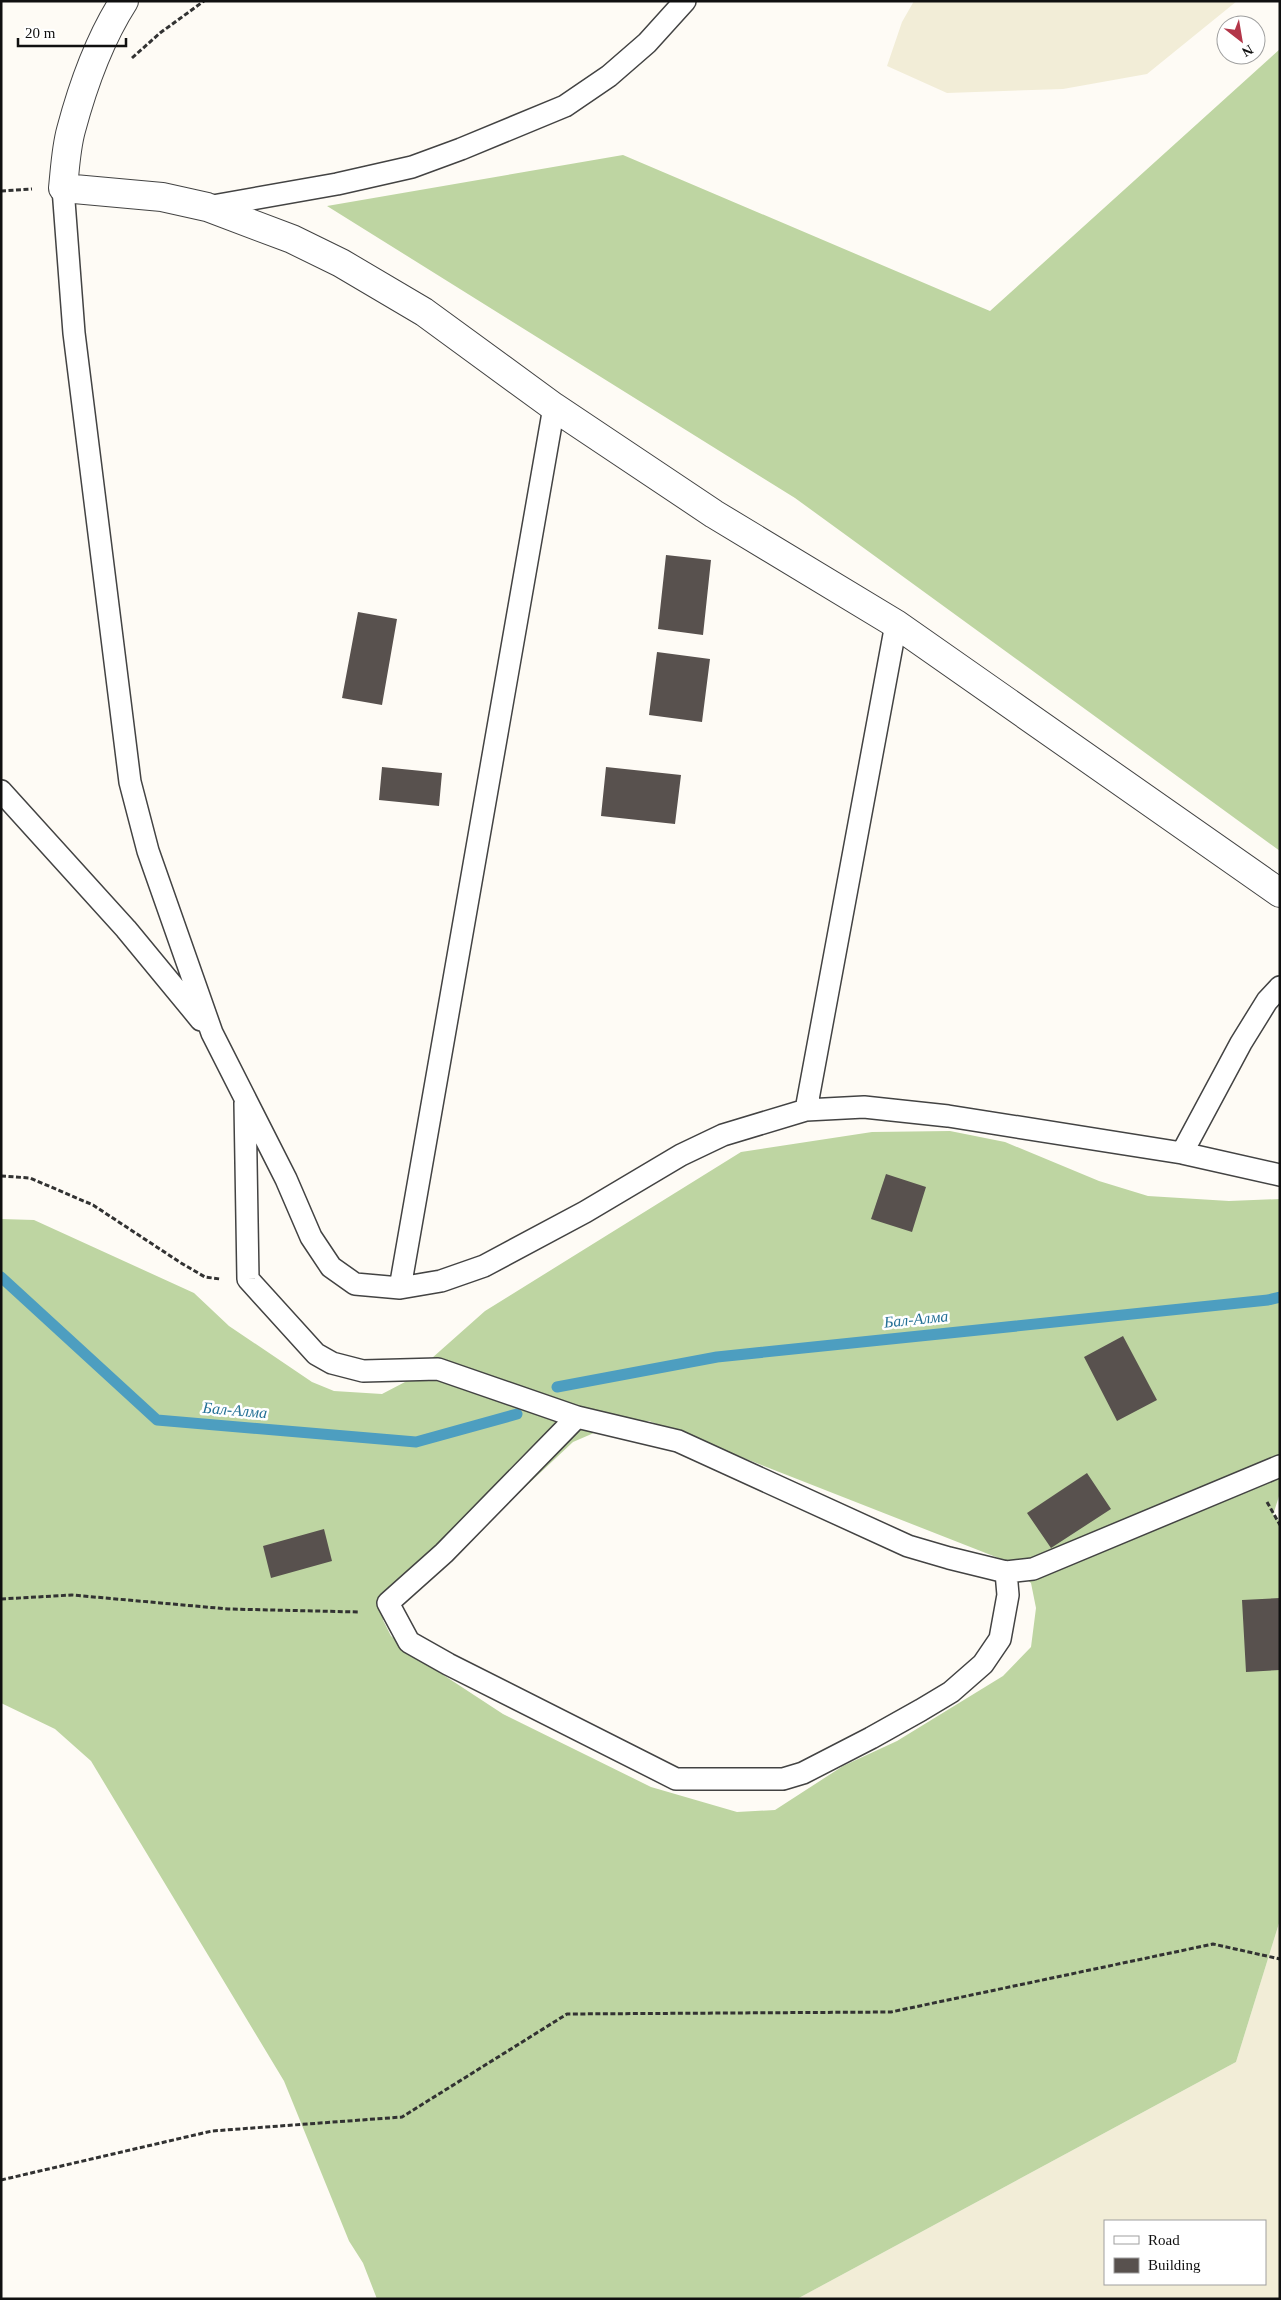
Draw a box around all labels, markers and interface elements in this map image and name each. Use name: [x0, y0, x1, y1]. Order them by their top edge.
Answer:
scale bar: [18, 15, 125, 47]
north arrow: [1216, 15, 1266, 65]
text: 20 m: [25, 25, 56, 41]
text: N: [1239, 42, 1256, 60]
water label: Бал-Алма: [882, 1307, 949, 1331]
water label: Бал-Алма: [201, 1399, 268, 1421]
legend: [1104, 2220, 1266, 2285]
text: Road: [1148, 2232, 1180, 2248]
text: Building: [1148, 2257, 1201, 2273]

